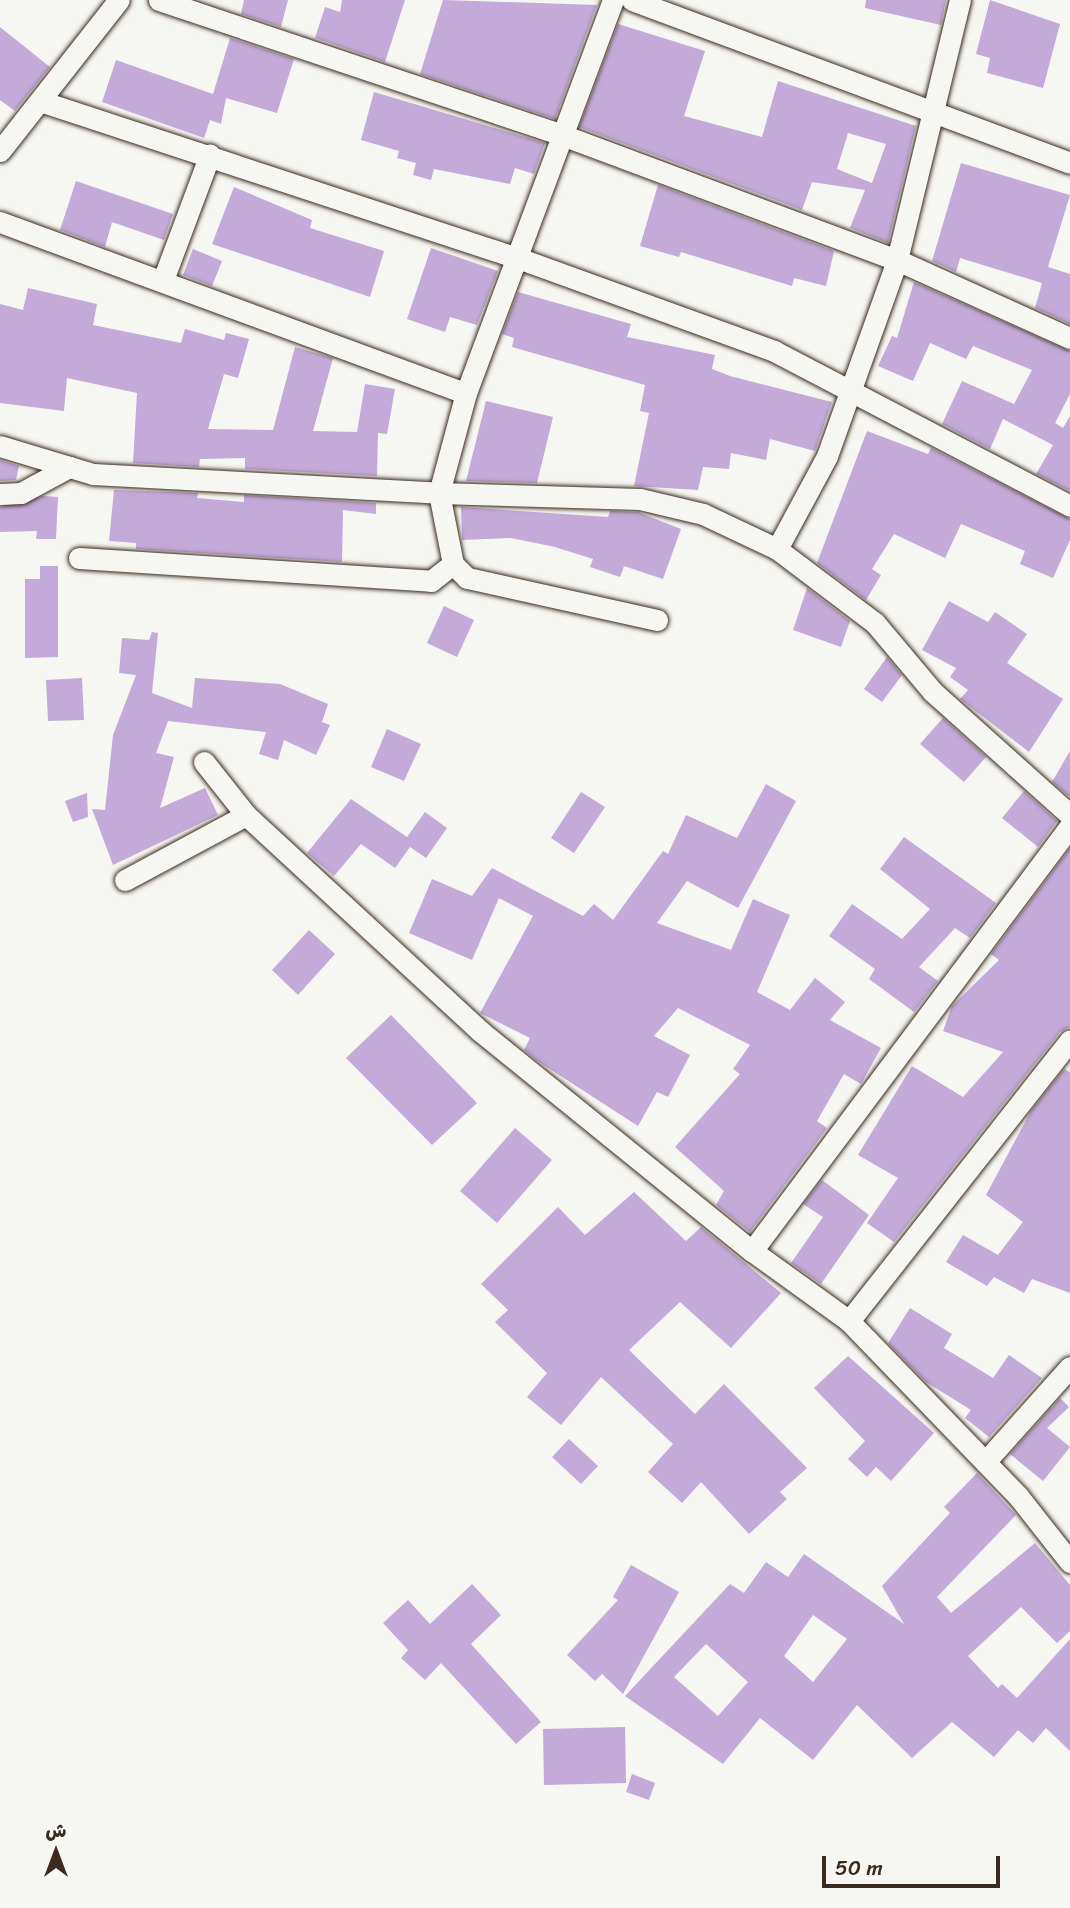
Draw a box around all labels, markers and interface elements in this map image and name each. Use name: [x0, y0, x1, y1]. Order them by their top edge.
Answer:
text: ش: [46, 1814, 66, 1847]
north arrow: [21, 1817, 91, 1887]
scale bar: [825, 1842, 1004, 1886]
text: 50 m: [835, 1849, 883, 1887]

